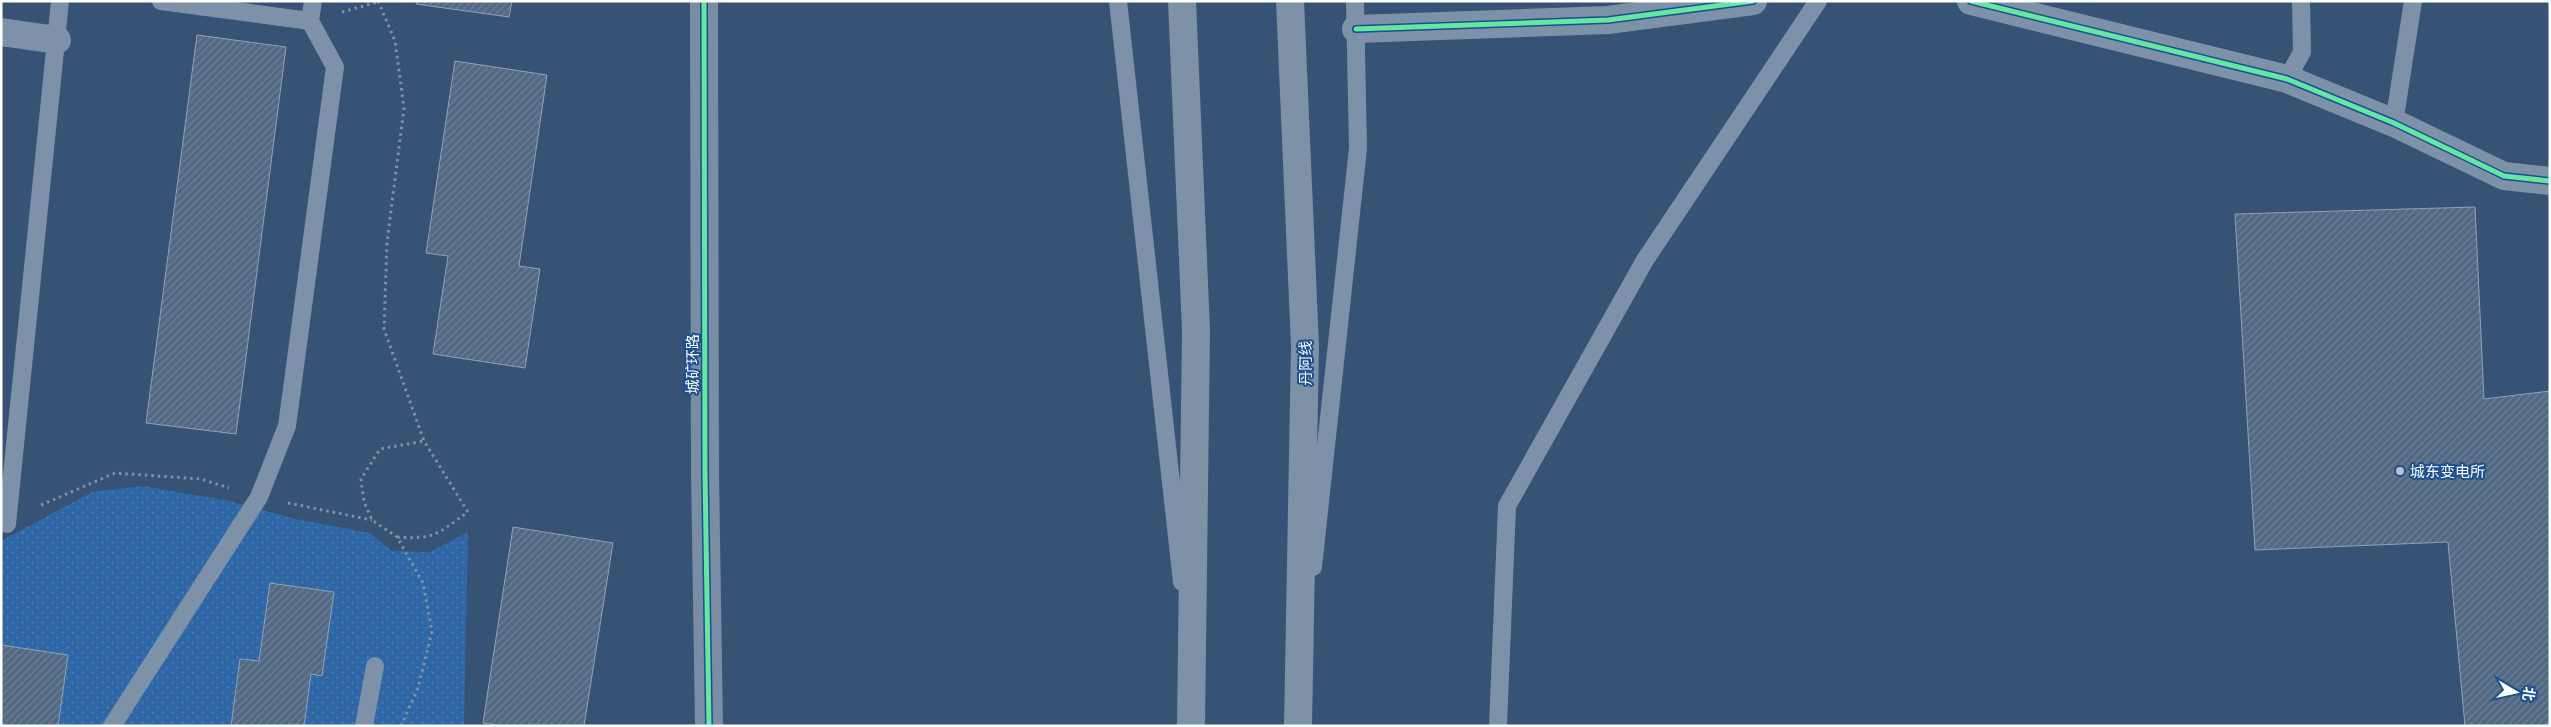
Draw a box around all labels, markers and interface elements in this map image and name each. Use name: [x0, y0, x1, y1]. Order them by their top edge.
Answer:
street label: 城矿环路: [682, 334, 702, 394]
street label: 丹阿线: [1295, 340, 1315, 386]
place label: 城东变电所: [2410, 461, 2485, 481]
marker: 城东变电所: [2394, 465, 2406, 477]
north arrow: [2491, 667, 2541, 717]
text: 北: [2519, 686, 2540, 703]

